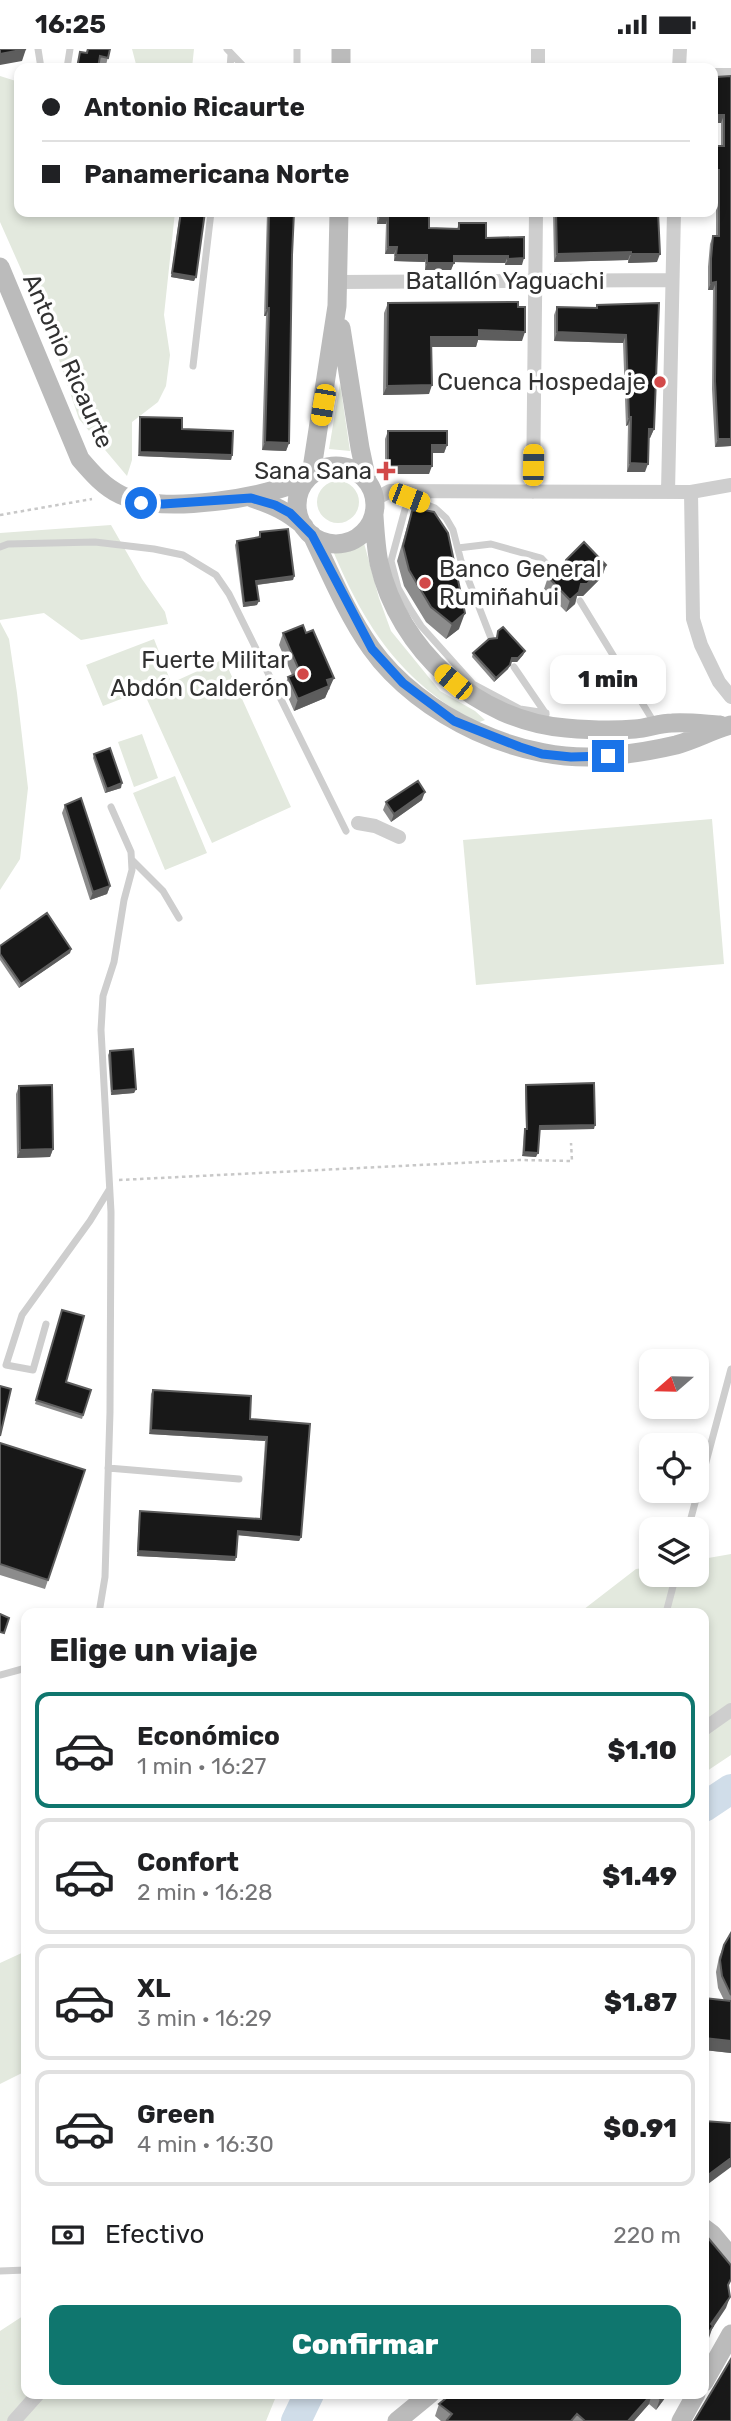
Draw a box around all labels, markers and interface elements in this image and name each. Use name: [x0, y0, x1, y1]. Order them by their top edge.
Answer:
text: 16:25: [35, 9, 106, 40]
text: Antonio Ricaurte: [84, 92, 305, 123]
text: Panamericana Norte: [84, 159, 349, 190]
street label: Batallón Yaguachi: [405, 267, 605, 295]
street label: Antonio Ricaurte: [17, 269, 119, 453]
place label: Cuenca Hospedaje: [437, 368, 646, 396]
marker: Cuenca Hospedaje: [652, 374, 668, 390]
car: [310, 382, 337, 428]
car: [523, 444, 544, 486]
place label: Sana Sana: [254, 457, 372, 485]
marker: Sana Sana: [378, 463, 394, 479]
car: [386, 481, 433, 515]
route start: [125, 487, 157, 519]
place label: Banco General Rumiñahui: [439, 555, 602, 611]
marker: Banco General Rumiñahui: [417, 575, 433, 591]
place label: Fuerte Militar Abdón Calderón: [110, 646, 289, 702]
callout: 1 min: [550, 655, 666, 703]
car: [431, 660, 476, 704]
text: 1 min: [578, 665, 638, 693]
marker: Fuerte Militar Abdón Calderón: [295, 666, 311, 682]
route end: [592, 740, 624, 772]
north arrow: [639, 1349, 709, 1419]
map controls: [639, 1349, 709, 1587]
button: locate: [639, 1433, 709, 1503]
button: layers: [639, 1517, 709, 1587]
text: Elige un viaje: [49, 1631, 258, 1669]
icon: car: [53, 1719, 116, 1782]
text: Económico: [137, 1721, 280, 1752]
text: $1.10: [607, 1735, 677, 1766]
text: 1 min · 16:27: [137, 1752, 266, 1780]
icon: car: [53, 1845, 116, 1908]
text: Confort: [137, 1847, 239, 1878]
text: $1.49: [602, 1861, 677, 1892]
text: 2 min · 16:28: [137, 1878, 273, 1906]
icon: car: [53, 1971, 116, 2034]
text: XL: [137, 1973, 170, 2004]
text: $1.87: [604, 1987, 677, 2018]
text: 3 min · 16:29: [137, 2004, 272, 2032]
icon: car: [53, 2097, 116, 2160]
text: Green: [137, 2099, 215, 2130]
text: $0.91: [603, 2113, 677, 2144]
text: 4 min · 16:30: [137, 2130, 274, 2158]
icon: cash: [49, 2216, 87, 2254]
text: Efectivo: [105, 2219, 204, 2250]
text: 220 m: [613, 2221, 681, 2249]
button: Confirmar: [49, 2305, 681, 2385]

